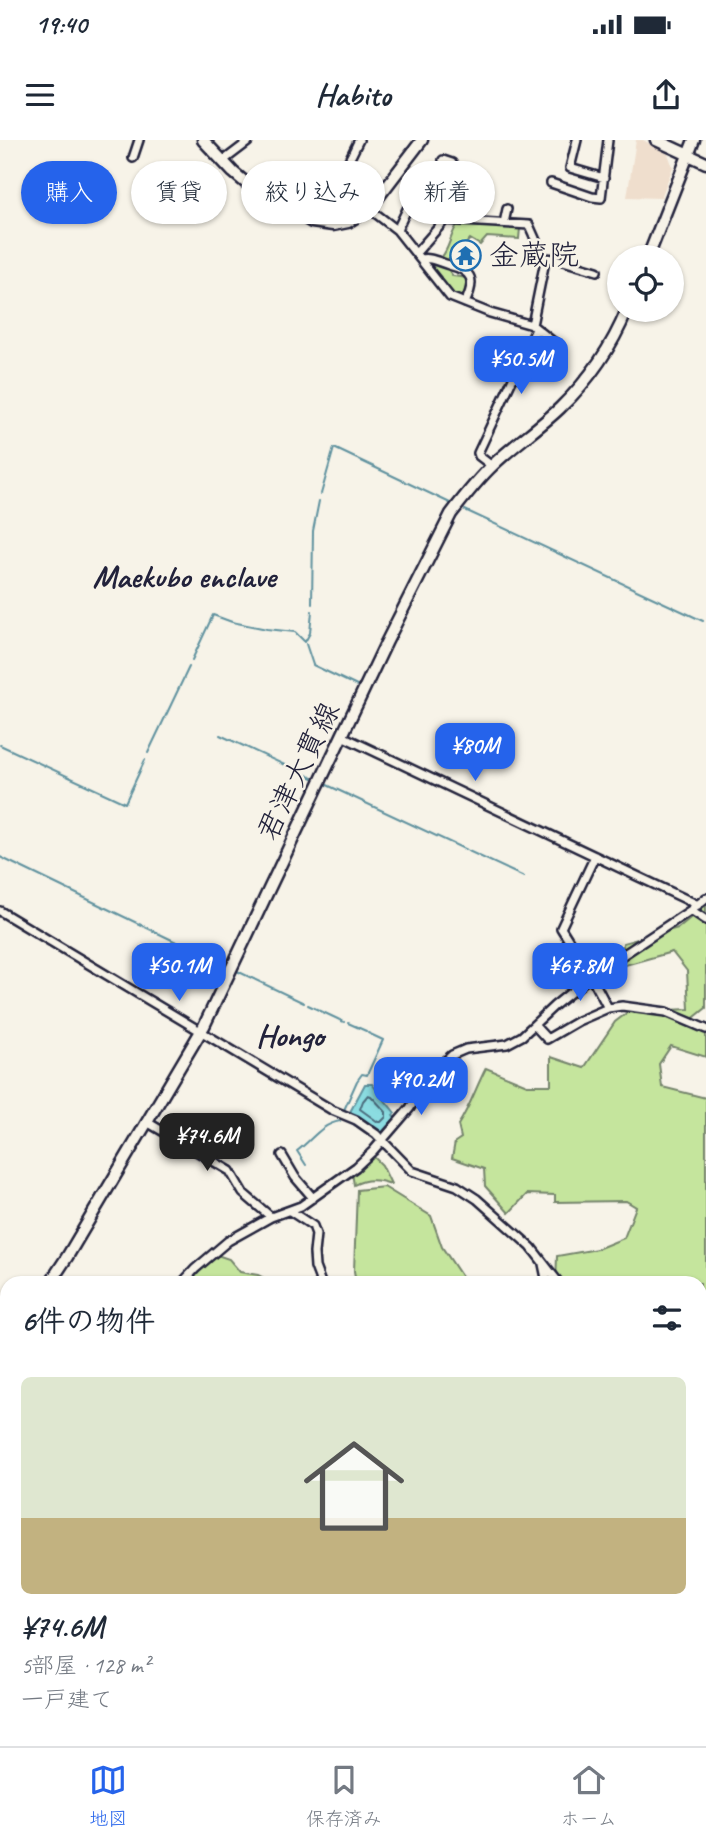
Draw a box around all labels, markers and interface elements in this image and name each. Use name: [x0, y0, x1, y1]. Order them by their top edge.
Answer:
text: 19:40: [35, 8, 87, 41]
text: Habito: [315, 74, 391, 115]
icon: menu: [21, 76, 59, 114]
icon: share: [647, 76, 685, 114]
chip: 購入: [21, 161, 117, 224]
chip: 賃貸: [131, 161, 227, 224]
chip: 絞り込み: [241, 161, 385, 224]
chip: 新着: [399, 161, 495, 224]
place label: 金蔵院: [489, 236, 579, 274]
temple icon: 金蔵院: [449, 238, 483, 272]
map controls: [607, 245, 684, 322]
button: locate: [607, 245, 684, 322]
pin: ¥50.5M: [464, 336, 578, 396]
text: ¥50.5M: [490, 344, 552, 373]
district label: Maekubo enclave: [92, 556, 279, 597]
street label: 君津大貫線: [248, 695, 348, 847]
pin: ¥80M: [434, 724, 516, 783]
text: ¥80M: [451, 731, 499, 760]
pin: ¥50.1M: [122, 944, 236, 1003]
pin: ¥67.8M: [523, 944, 637, 1003]
text: ¥50.1M: [148, 951, 210, 980]
text: ¥67.8M: [548, 951, 612, 980]
district label: Hongo: [256, 1015, 327, 1056]
pin: ¥90.2M: [364, 1058, 478, 1117]
text: ¥90.2M: [390, 1065, 452, 1094]
pin: ¥74.6M: [150, 1114, 264, 1173]
text: ¥74.6M: [175, 1121, 239, 1150]
icon: filters: [648, 1299, 686, 1337]
text: 6件の物件: [21, 1302, 155, 1340]
icon: home: [291, 1423, 417, 1549]
text: ¥74.6M: [21, 1608, 103, 1646]
text: 5部屋 · 128 m²: [21, 1651, 150, 1680]
text: 一戸建て: [21, 1685, 113, 1714]
tab: 地図: [89, 1761, 127, 1831]
tab: 保存済み: [306, 1761, 382, 1831]
tab: ホーム: [560, 1761, 617, 1831]

